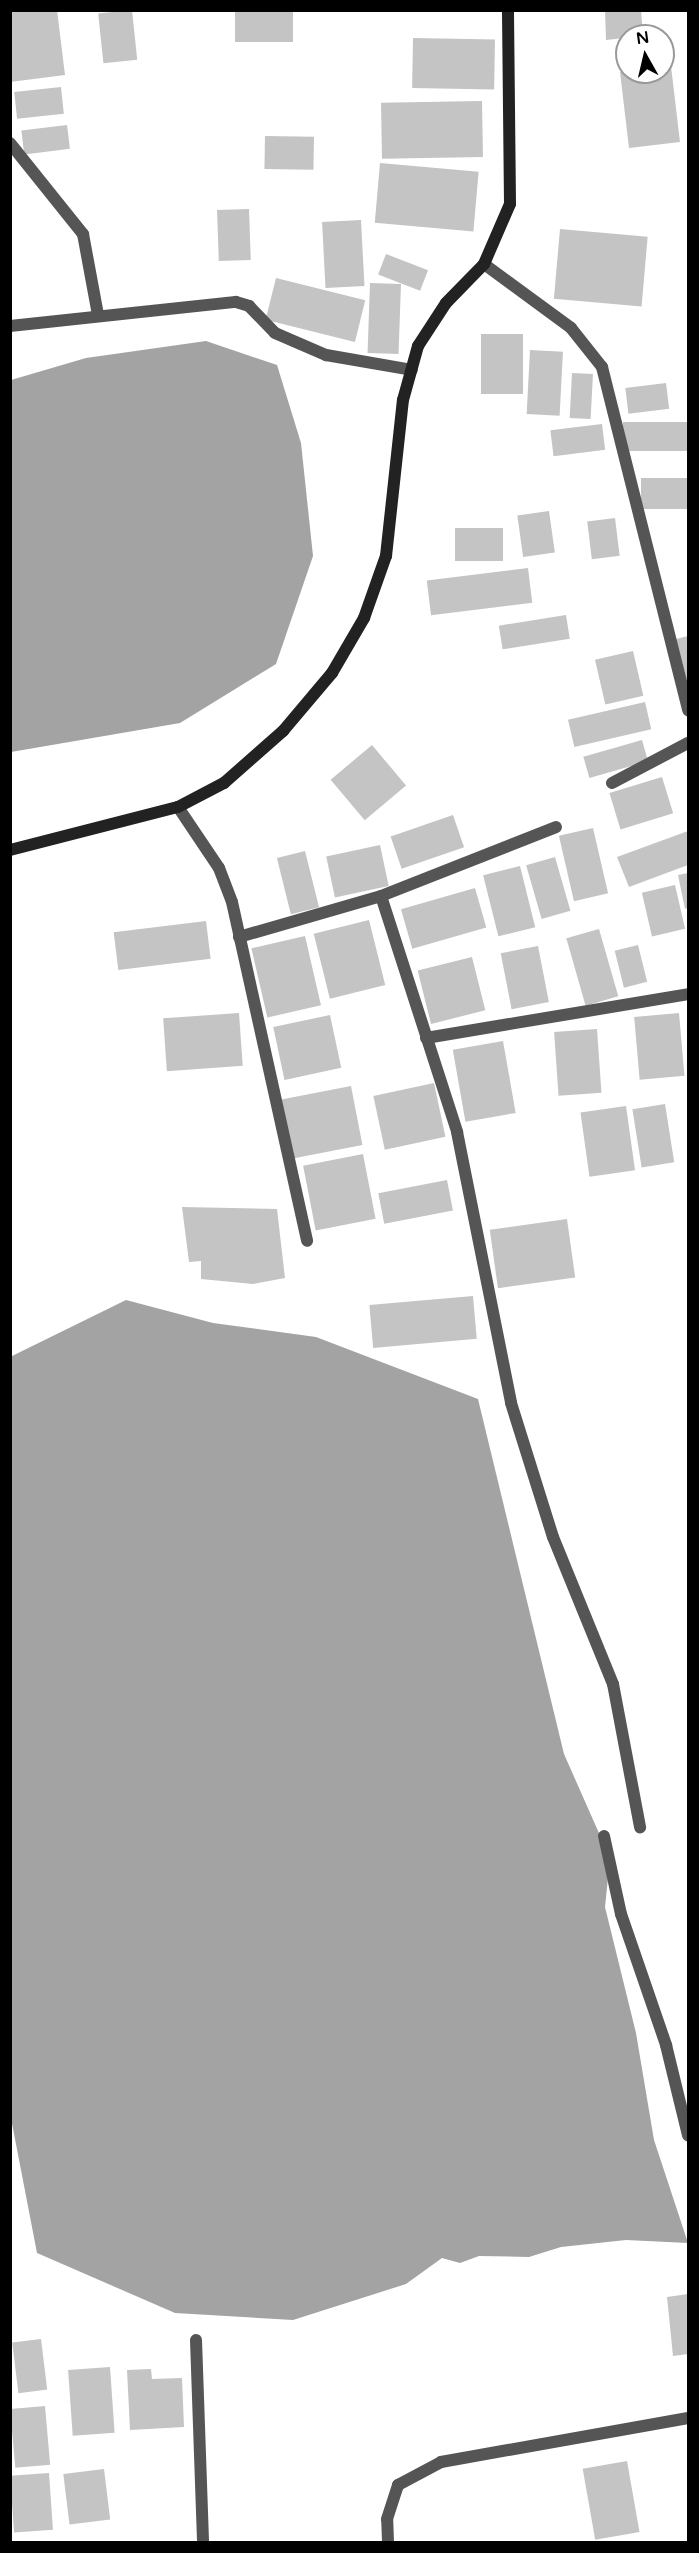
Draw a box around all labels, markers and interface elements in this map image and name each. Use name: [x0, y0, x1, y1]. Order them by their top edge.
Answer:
north arrow: [615, 24, 675, 84]
text: N: [635, 27, 651, 49]

